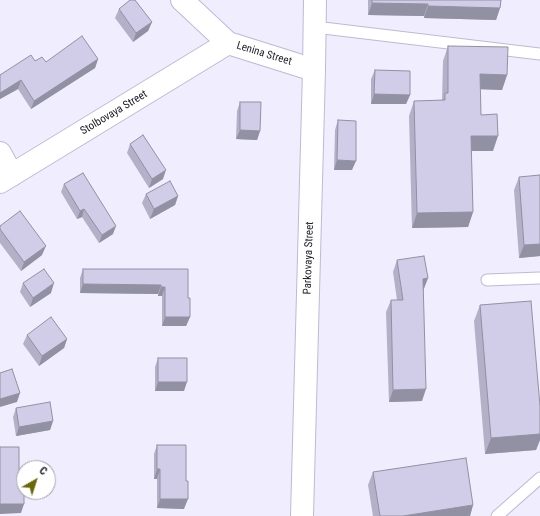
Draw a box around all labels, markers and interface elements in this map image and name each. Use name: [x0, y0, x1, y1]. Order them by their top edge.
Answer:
street label: Lenina Street: [235, 39, 293, 69]
street label: Stolbovaya Street: [78, 88, 150, 138]
street label: Parkovaya Street: [301, 221, 317, 295]
north arrow: [16, 460, 56, 500]
text: С: [37, 464, 50, 478]

